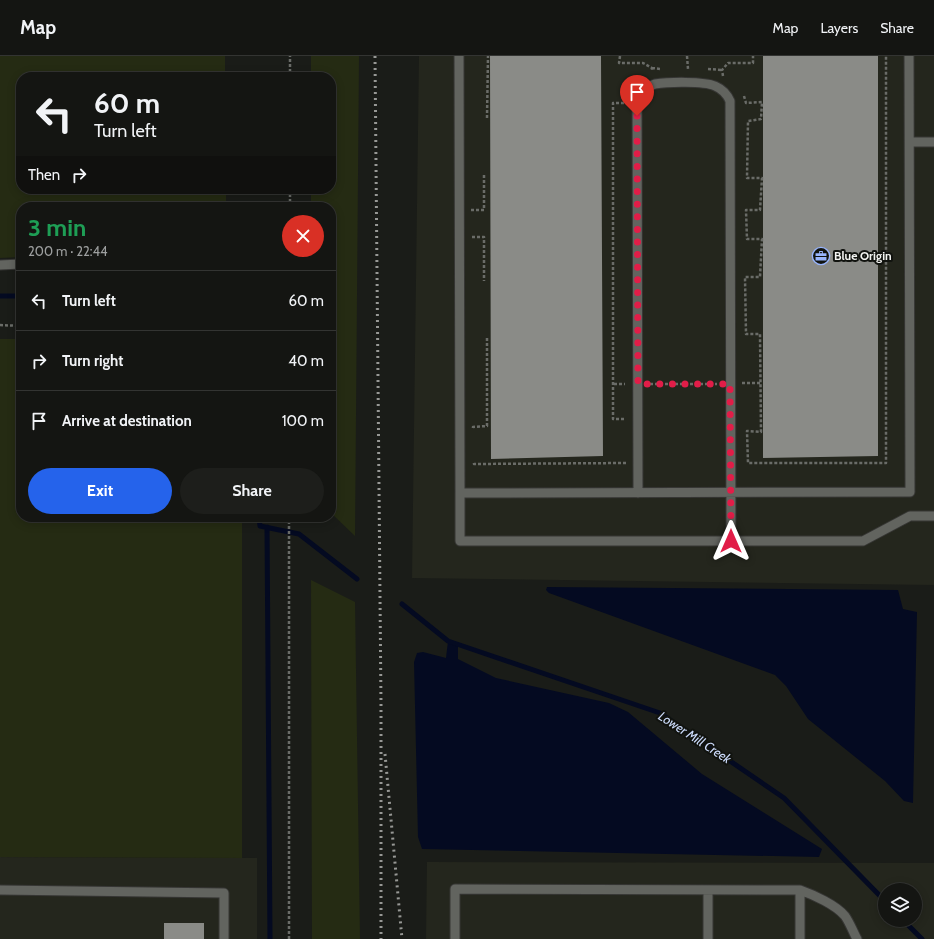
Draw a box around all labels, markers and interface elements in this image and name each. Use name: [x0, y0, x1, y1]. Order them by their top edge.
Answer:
text: Map: [20, 16, 56, 39]
text: Map: [773, 19, 798, 37]
text: Layers: [820, 19, 858, 37]
text: Share: [880, 19, 914, 37]
pin: [620, 75, 654, 116]
icon: arrive: [626, 81, 648, 103]
text: 60 m: [94, 86, 160, 120]
icon: left: [28, 88, 80, 140]
text: Turn left: [94, 120, 157, 142]
icon: right: [68, 164, 90, 186]
text: Then: [28, 166, 60, 184]
text: 3 min: [28, 213, 86, 242]
button: close: [282, 215, 324, 257]
text: 200 m · 22:44: [28, 243, 108, 259]
office icon: Blue Origin: [811, 246, 831, 266]
place label: Blue Origin: [834, 248, 892, 263]
icon: left: [28, 290, 50, 312]
text: Turn left: [62, 292, 116, 310]
text: 60 m: [288, 292, 324, 310]
icon: right: [28, 350, 50, 372]
text: Turn right: [62, 352, 123, 370]
text: 40 m: [288, 352, 324, 370]
icon: arrive: [28, 410, 50, 432]
text: Arrive at destination: [62, 412, 192, 430]
text: 100 m: [282, 412, 324, 430]
button: Exit: [28, 468, 172, 514]
button: Share: [180, 468, 324, 514]
position arrow: [710, 520, 752, 562]
water label: Lower Mill Creek: [656, 708, 735, 767]
map controls: [878, 883, 922, 927]
button: layers: [878, 883, 922, 927]

